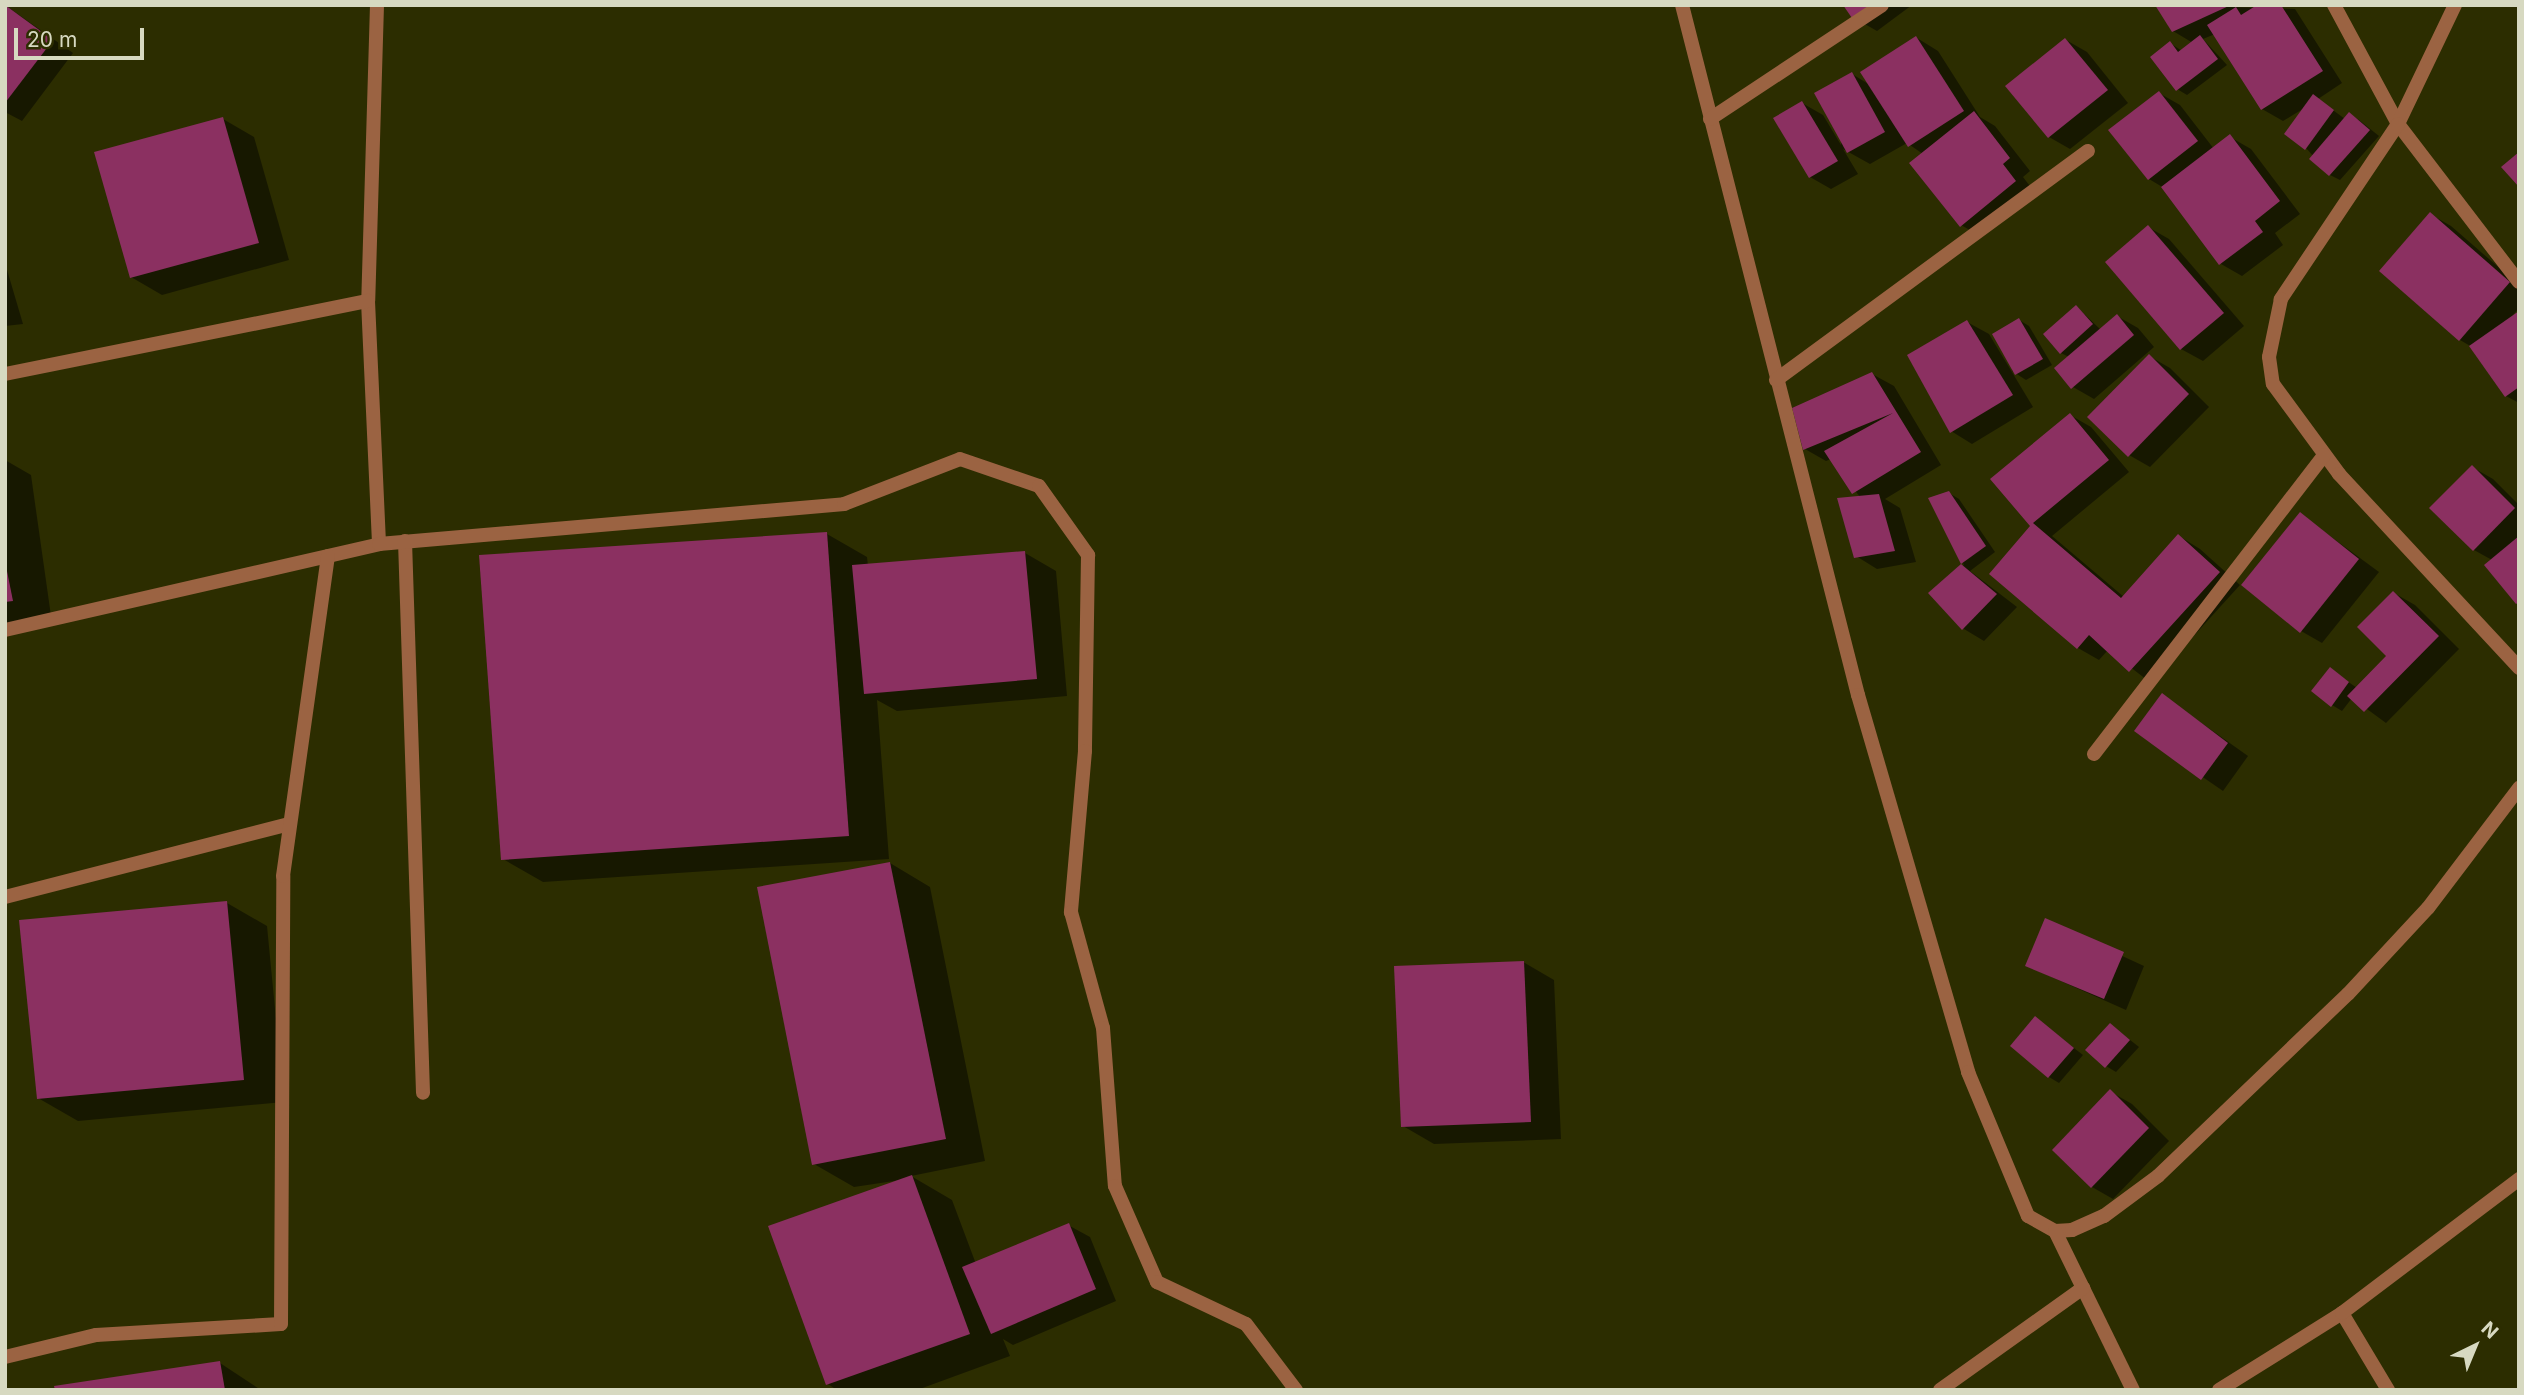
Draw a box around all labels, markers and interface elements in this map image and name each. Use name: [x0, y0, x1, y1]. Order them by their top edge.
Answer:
scale bar: [18, 14, 147, 58]
text: 20 m: [27, 27, 77, 52]
north arrow: [2440, 1311, 2510, 1381]
text: N: [2477, 1317, 2503, 1344]

